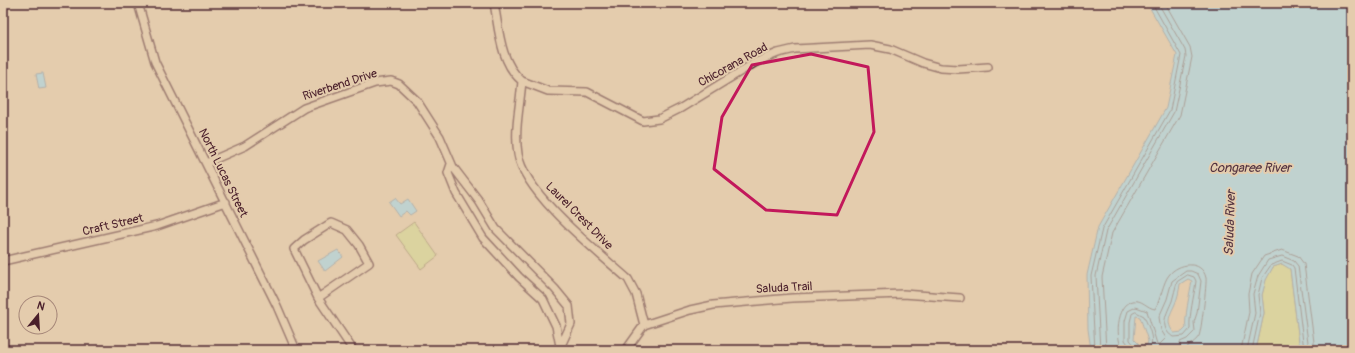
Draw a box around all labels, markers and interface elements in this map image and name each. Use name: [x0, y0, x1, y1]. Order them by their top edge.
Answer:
street label: Chicorana Road: [696, 40, 770, 90]
street label: Riverbend Drive: [301, 66, 379, 104]
street label: North Lucas Street: [195, 126, 251, 220]
water label: Congaree River: [1209, 160, 1293, 176]
street label: Laurel Crest Drive: [542, 179, 616, 253]
water label: Saluda River: [1221, 188, 1239, 256]
street label: Craft Street: [81, 211, 145, 239]
street label: Saluda Trail: [755, 279, 813, 297]
north arrow: [18, 295, 58, 335]
text: N: [35, 299, 47, 313]

